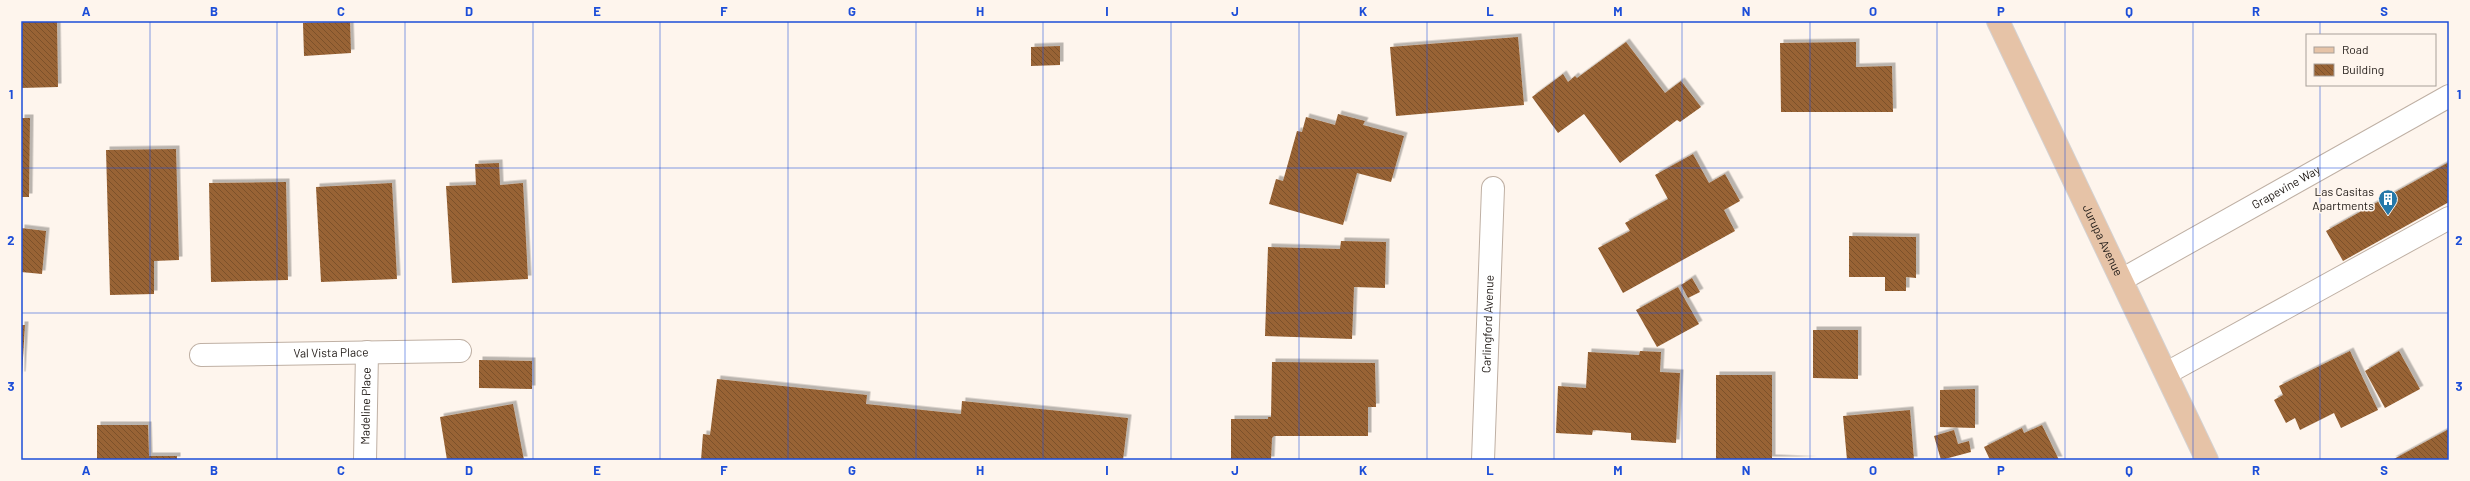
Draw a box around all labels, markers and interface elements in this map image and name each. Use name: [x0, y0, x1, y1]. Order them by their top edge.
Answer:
text: A: [82, 3, 91, 19]
text: B: [210, 3, 218, 19]
text: C: [337, 3, 345, 19]
text: D: [465, 3, 473, 19]
text: E: [593, 3, 601, 19]
text: F: [720, 3, 728, 19]
text: G: [848, 3, 856, 19]
text: H: [976, 3, 984, 19]
text: I: [1105, 3, 1109, 19]
text: J: [1231, 3, 1239, 19]
text: K: [1359, 3, 1367, 19]
text: L: [1486, 3, 1494, 19]
text: M: [1613, 3, 1623, 19]
text: N: [1742, 3, 1750, 19]
text: O: [1869, 3, 1877, 19]
text: P: [1997, 3, 2005, 19]
text: Q: [2125, 3, 2133, 19]
text: R: [2252, 3, 2260, 19]
text: S: [2380, 3, 2388, 19]
legend: [2306, 34, 2436, 86]
text: Road: [2342, 42, 2369, 56]
text: Building: [2342, 62, 2384, 76]
text: 1: [9, 86, 13, 102]
text: 1: [2457, 86, 2461, 102]
street label: Grapevine Way: [2249, 162, 2323, 211]
place label: Las Casitas Apartments: [2312, 184, 2374, 212]
building icon: Las Casitas Apartments: [2377, 188, 2399, 216]
street label: Jurupa Avenue: [2080, 202, 2126, 278]
text: 2: [7, 232, 15, 248]
text: 2: [2455, 232, 2463, 248]
street label: Carlingford Avenue: [1478, 275, 1496, 373]
street label: Val Vista Place: [293, 344, 369, 360]
street label: Madeline Place: [357, 367, 373, 445]
text: 3: [7, 378, 15, 394]
text: 3: [2455, 378, 2463, 394]
text: A: [82, 462, 91, 478]
text: B: [210, 462, 218, 478]
text: C: [337, 462, 345, 478]
text: D: [465, 462, 473, 478]
text: E: [593, 462, 601, 478]
text: F: [720, 462, 728, 478]
text: G: [848, 462, 856, 478]
text: H: [976, 462, 984, 478]
text: I: [1105, 462, 1109, 478]
text: J: [1231, 462, 1239, 478]
text: K: [1359, 462, 1367, 478]
text: L: [1486, 462, 1494, 478]
text: M: [1613, 462, 1623, 478]
text: N: [1742, 462, 1750, 478]
text: O: [1869, 462, 1877, 478]
text: P: [1997, 462, 2005, 478]
text: Q: [2125, 462, 2133, 478]
text: R: [2252, 462, 2260, 478]
text: S: [2380, 462, 2388, 478]

